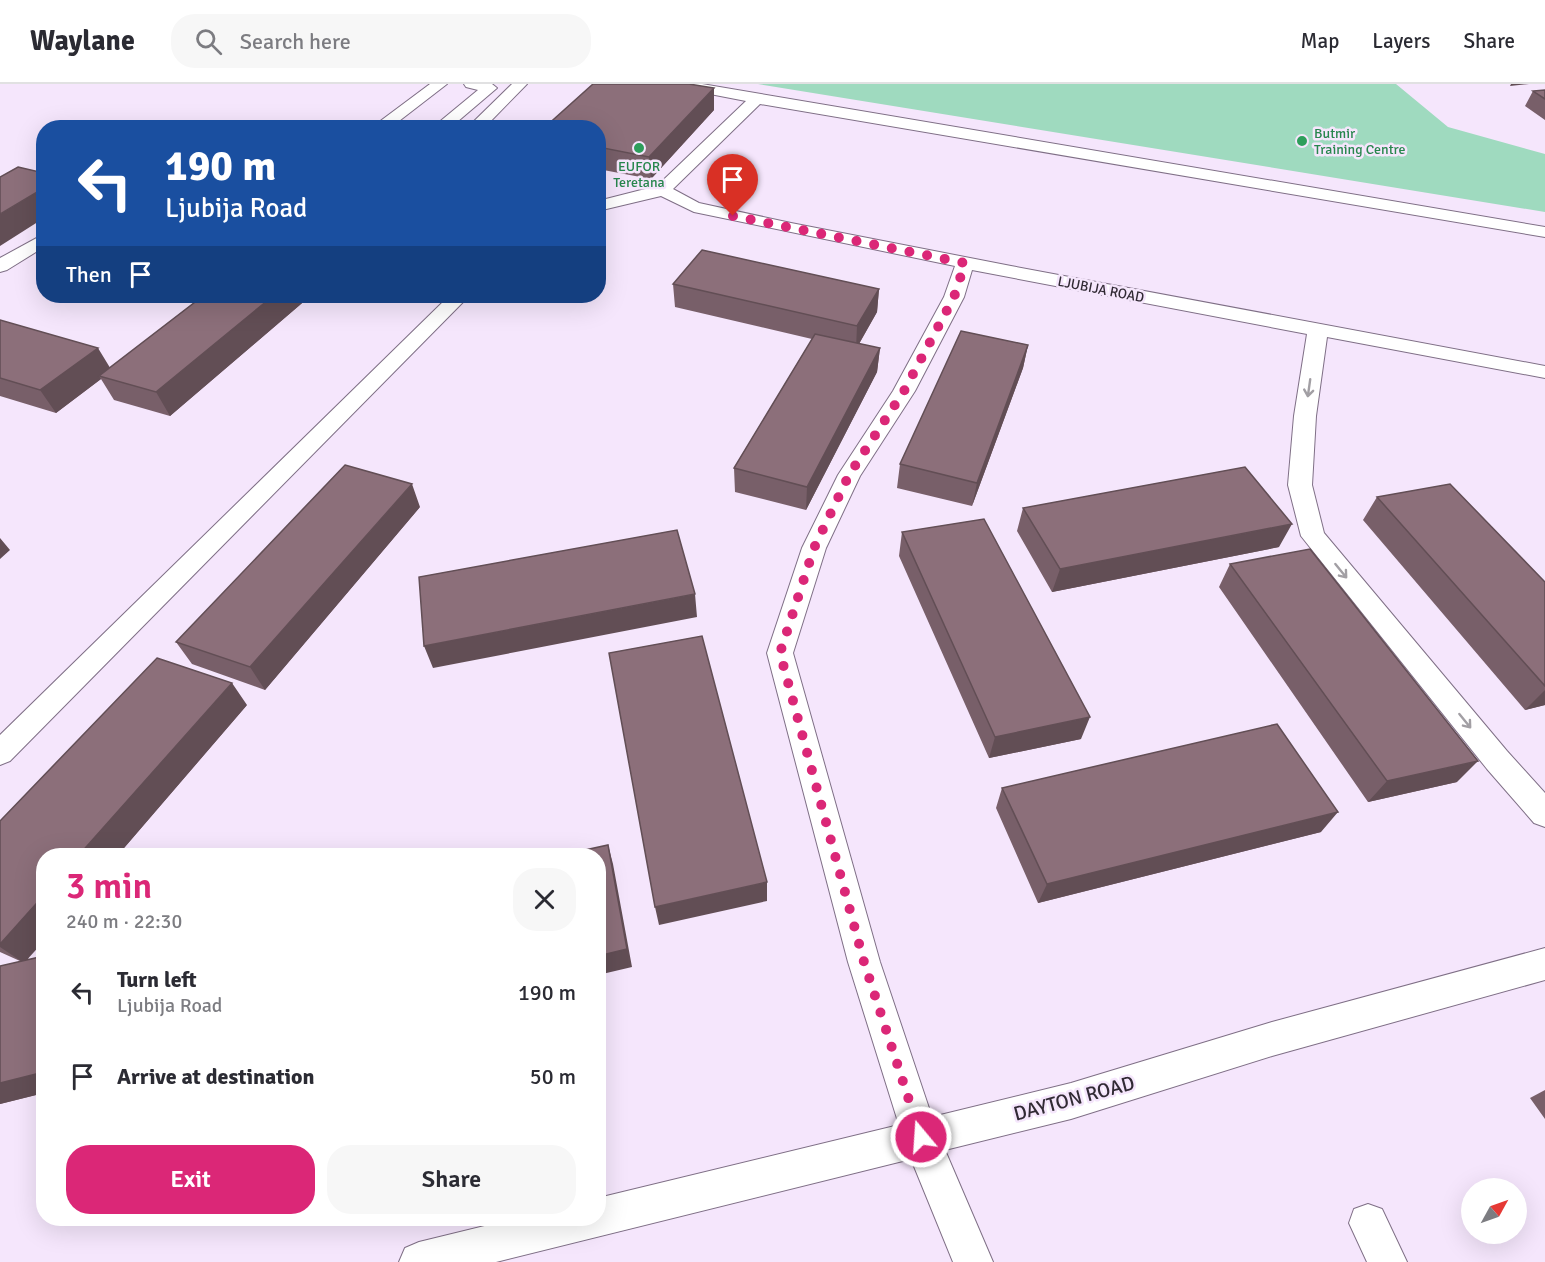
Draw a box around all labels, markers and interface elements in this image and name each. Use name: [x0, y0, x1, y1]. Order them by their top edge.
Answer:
search box: [171, 14, 591, 68]
text: Waylane: [30, 24, 135, 58]
icon: search: [192, 25, 225, 58]
text: Search here: [240, 28, 351, 55]
text: Map: [1301, 28, 1339, 54]
text: Layers: [1372, 28, 1430, 54]
text: Share: [1463, 28, 1515, 54]
place label: Butmir Training Centre: [1314, 125, 1406, 158]
marker: Butmir Training Centre: [1295, 134, 1309, 148]
text: 190 m: [165, 141, 276, 192]
marker: EUFOR Teretana: [632, 141, 646, 155]
icon: left: [66, 144, 144, 222]
pin: [707, 154, 758, 216]
place label: EUFOR Teretana: [613, 158, 665, 191]
icon: arrive: [716, 163, 749, 196]
text: Ljubija Road: [165, 192, 307, 225]
icon: arrive: [124, 258, 157, 291]
text: Then: [66, 261, 112, 288]
street label: LJUBIJA ROAD: [1056, 273, 1146, 306]
one-way arrow: [1304, 377, 1315, 397]
one-way arrow: [1335, 562, 1348, 578]
one-way arrow: [1459, 713, 1472, 729]
text: 3 min: [66, 864, 152, 909]
button: close: [513, 868, 576, 931]
text: 240 m · 22:30: [66, 909, 182, 934]
text: Turn left: [117, 966, 197, 993]
icon: left: [66, 976, 99, 1009]
text: 190 m: [518, 979, 576, 1006]
text: Ljubija Road: [117, 993, 222, 1018]
icon: arrive: [66, 1060, 99, 1093]
text: Arrive at destination: [117, 1063, 314, 1090]
text: 50 m: [530, 1063, 576, 1090]
street label: DAYTON ROAD: [1011, 1070, 1137, 1127]
position arrow: [889, 1105, 953, 1169]
button: Exit: [66, 1145, 315, 1214]
button: Share: [327, 1145, 576, 1214]
north arrow: [1461, 1178, 1527, 1244]
map controls: [1461, 1178, 1527, 1244]

